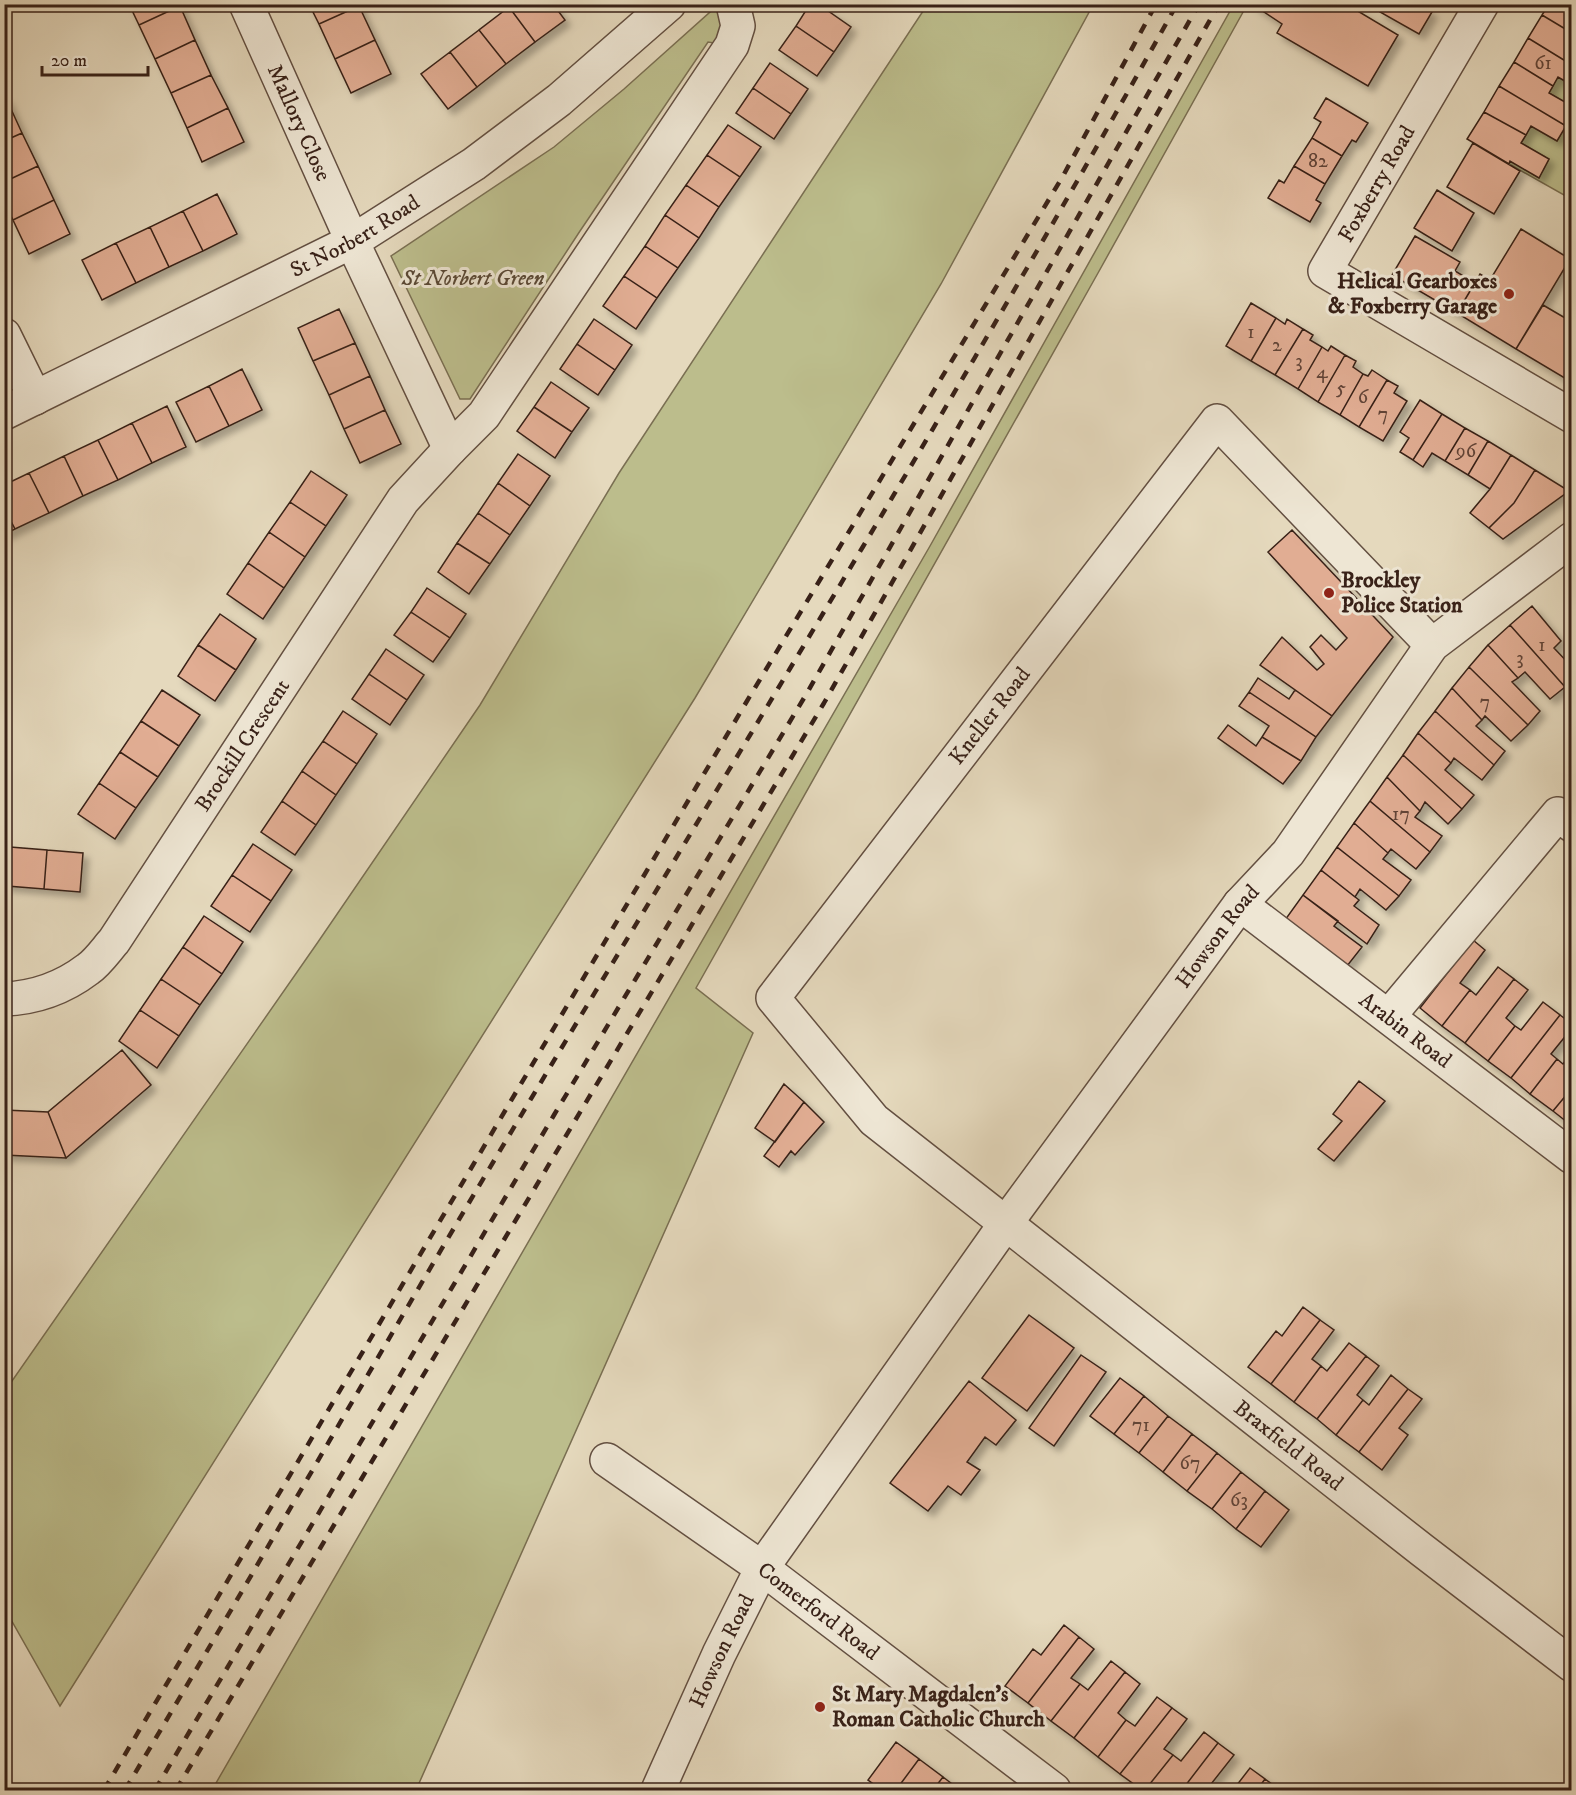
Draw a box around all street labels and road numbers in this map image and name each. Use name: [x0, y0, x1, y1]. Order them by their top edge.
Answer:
street label: Mallory Close: [261, 60, 337, 185]
street label: Foxberry Road: [1333, 121, 1421, 247]
street label: St Norbert Road: [286, 189, 425, 283]
street label: Kneller Road: [943, 662, 1037, 770]
street label: Brockill Crescent: [189, 674, 295, 817]
street label: Howson Road: [1170, 879, 1265, 993]
street label: Arabin Road: [1354, 986, 1457, 1074]
street label: Braxfield Road: [1229, 1394, 1349, 1497]
street label: Comerford Road: [752, 1556, 885, 1666]
street label: Howson Road: [683, 1590, 760, 1712]

